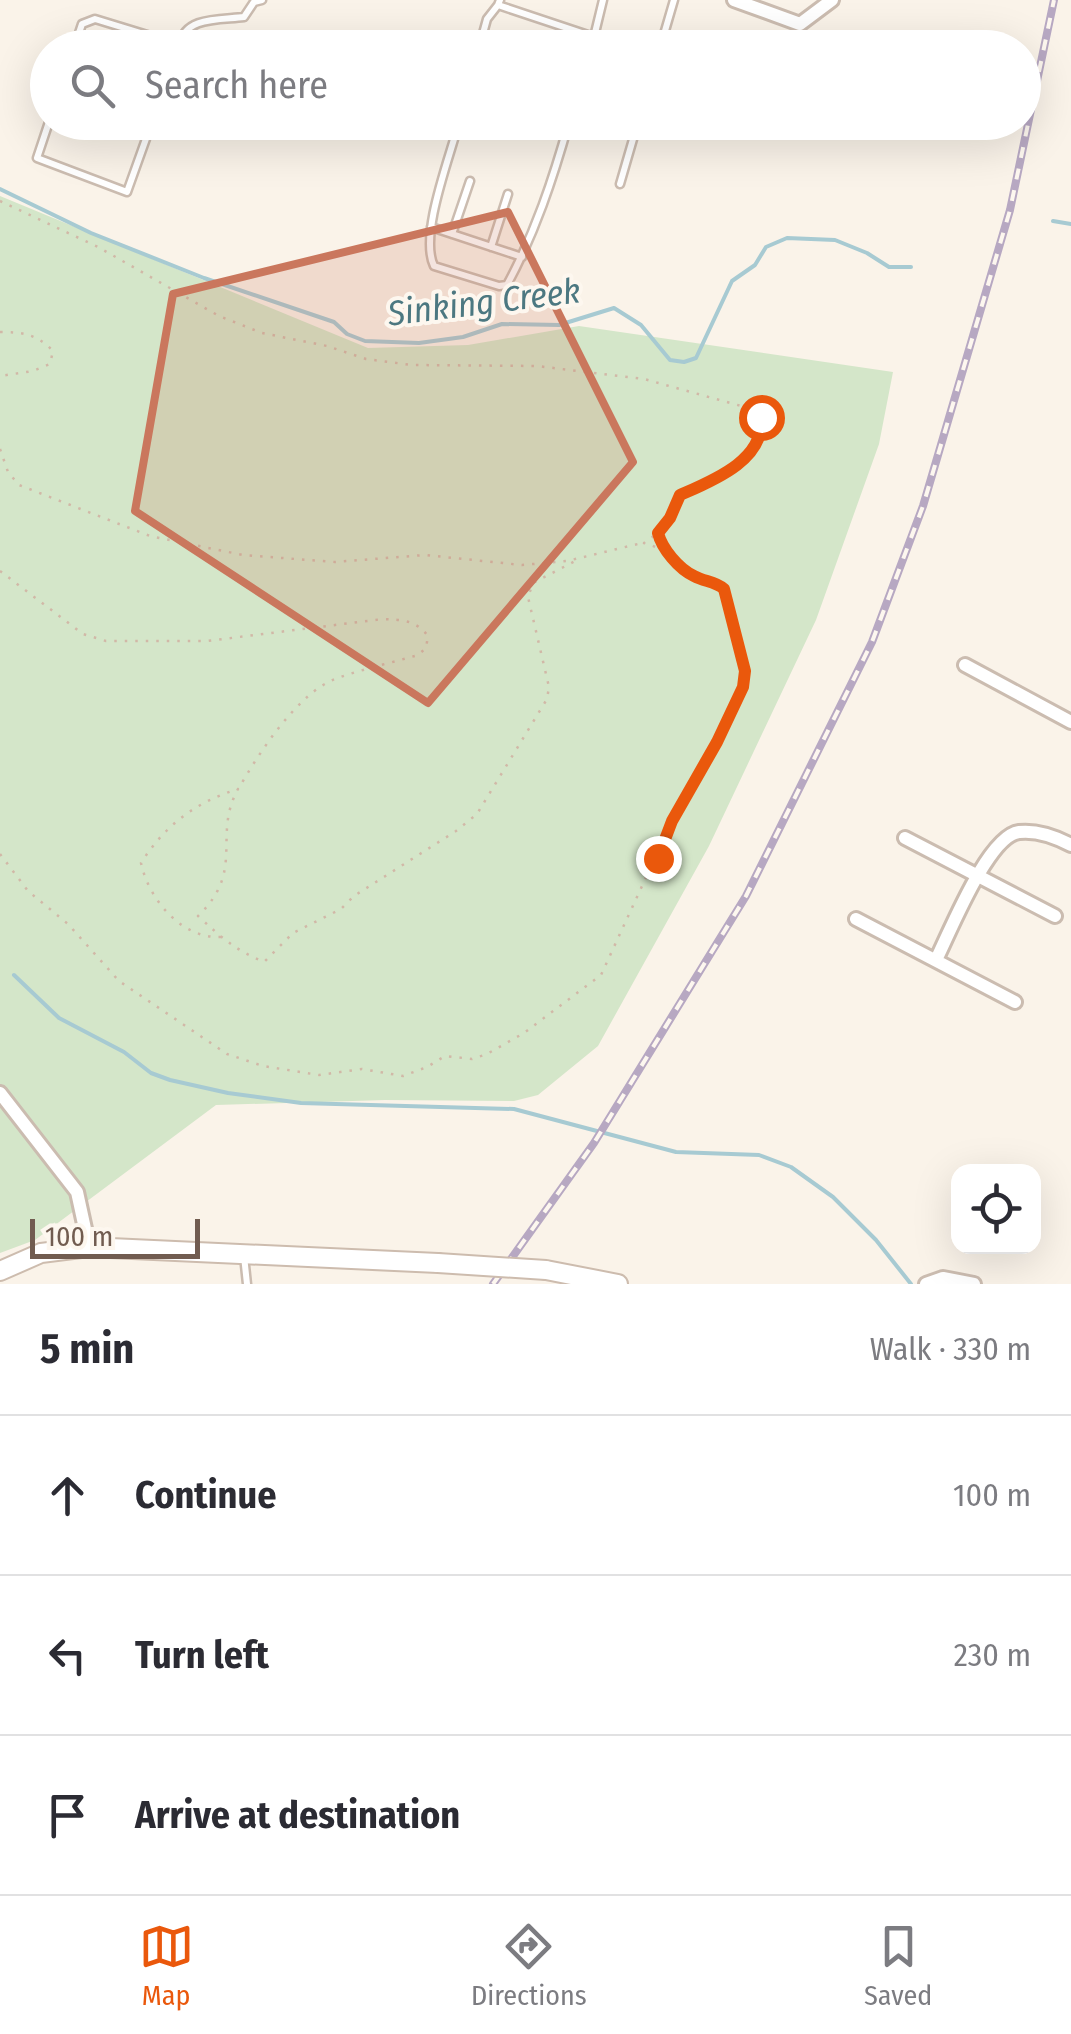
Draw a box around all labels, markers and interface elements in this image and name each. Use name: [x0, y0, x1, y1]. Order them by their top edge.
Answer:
search box: [30, 30, 1041, 140]
icon: search: [65, 58, 120, 113]
text: Search here: [145, 62, 328, 108]
water label: Sinking Creek: [384, 269, 583, 335]
route start: [739, 395, 785, 441]
route end: [636, 836, 682, 882]
map controls: [951, 1164, 1041, 1254]
button: locate: [951, 1164, 1041, 1254]
scale bar: [30, 1214, 200, 1258]
text: 100 m: [45, 1220, 113, 1253]
text: 5 min: [40, 1324, 134, 1374]
text: Walk · 330 m: [870, 1330, 1031, 1368]
icon: ahead: [40, 1468, 95, 1523]
text: Continue: [135, 1472, 276, 1518]
text: 100 m: [953, 1476, 1031, 1514]
icon: left: [40, 1628, 95, 1683]
text: Turn left: [135, 1632, 269, 1678]
text: 230 m: [954, 1636, 1031, 1674]
icon: arrive: [40, 1788, 95, 1843]
text: Arrive at destination: [135, 1792, 460, 1838]
tab: Map: [139, 1919, 194, 2012]
tab: Directions: [471, 1919, 587, 2012]
tab: Saved: [864, 1919, 932, 2012]

